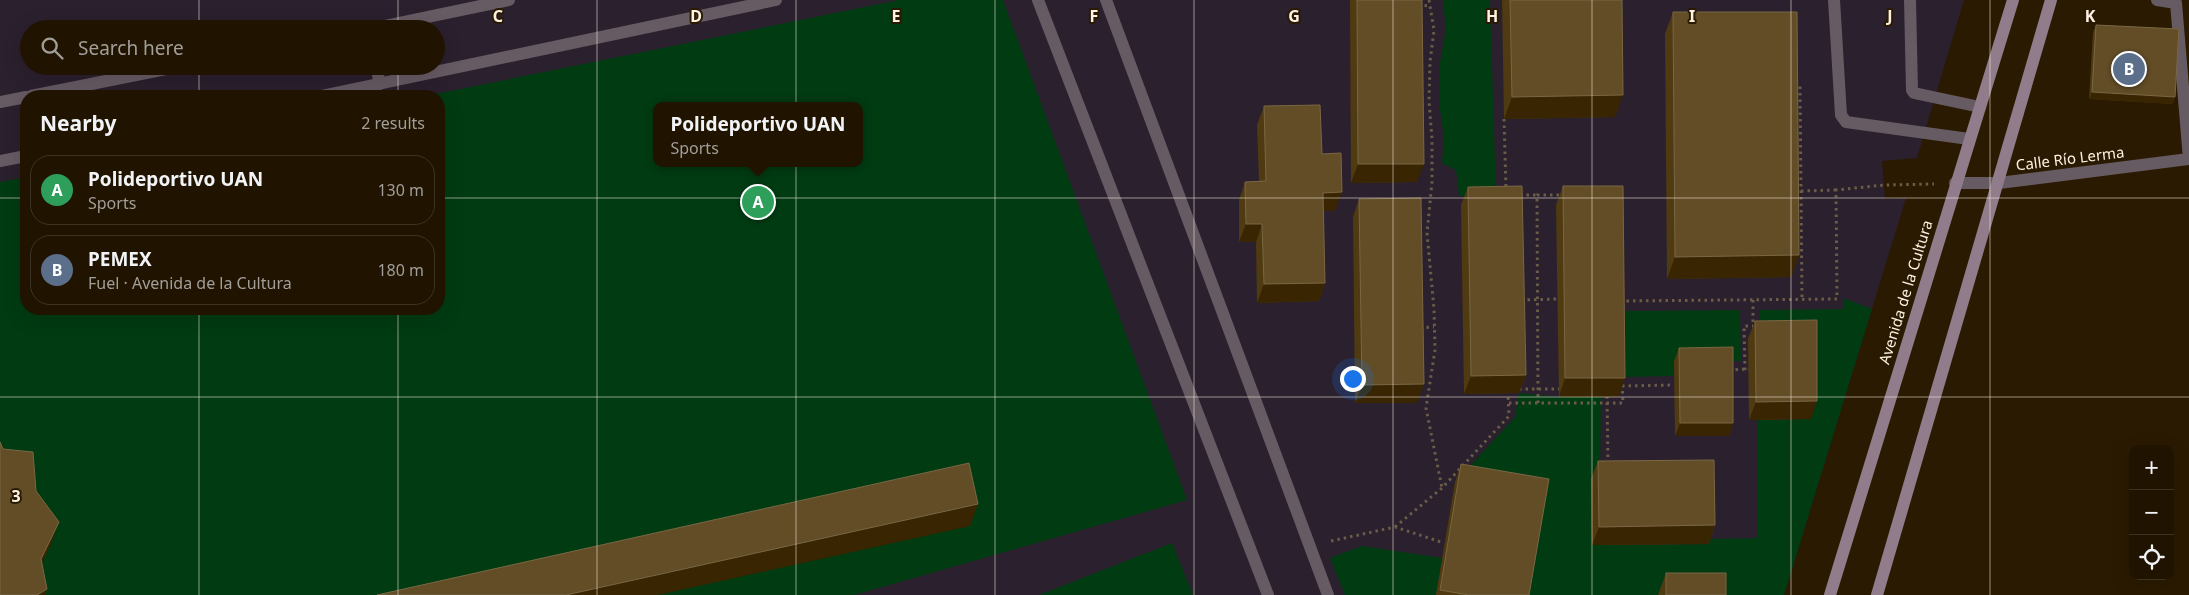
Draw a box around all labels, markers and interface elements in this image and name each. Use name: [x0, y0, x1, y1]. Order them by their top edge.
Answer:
text: C: [493, 5, 503, 27]
text: D: [690, 5, 702, 27]
text: E: [892, 5, 901, 27]
text: F: [1090, 5, 1098, 27]
text: G: [1288, 5, 1300, 27]
text: H: [1486, 5, 1498, 27]
text: I: [1689, 5, 1695, 27]
text: J: [1885, 5, 1893, 27]
text: K: [2085, 5, 2096, 27]
search box: [20, 20, 445, 75]
icon: search: [38, 34, 66, 62]
text: Search here: [78, 35, 184, 61]
pin: B: [2113, 50, 2145, 88]
popup: [653, 102, 863, 167]
text: Nearby: [40, 109, 116, 137]
text: Polideportivo UAN: [670, 111, 846, 137]
text: 2 results: [361, 112, 425, 134]
text: Sports: [670, 137, 719, 159]
street label: Calle Río Lerma: [2015, 141, 2125, 175]
text: Polideportivo UAN: [88, 166, 263, 192]
text: A: [51, 179, 63, 201]
text: 130 m: [377, 179, 424, 201]
pin: A: [742, 183, 774, 221]
text: Sports: [88, 192, 136, 214]
street label: Avenida de la Cultura: [1874, 217, 1936, 367]
text: PEMEX: [88, 246, 152, 272]
text: B: [52, 259, 62, 281]
text: 180 m: [377, 259, 424, 281]
text: Fuel · Avenida de la Cultura: [88, 272, 292, 294]
your location: [1340, 366, 1366, 392]
map controls: [2129, 445, 2174, 580]
button: +: [2129, 445, 2174, 490]
text: 3: [11, 485, 21, 507]
button: −: [2129, 490, 2174, 535]
button: locate: [2129, 535, 2174, 580]

